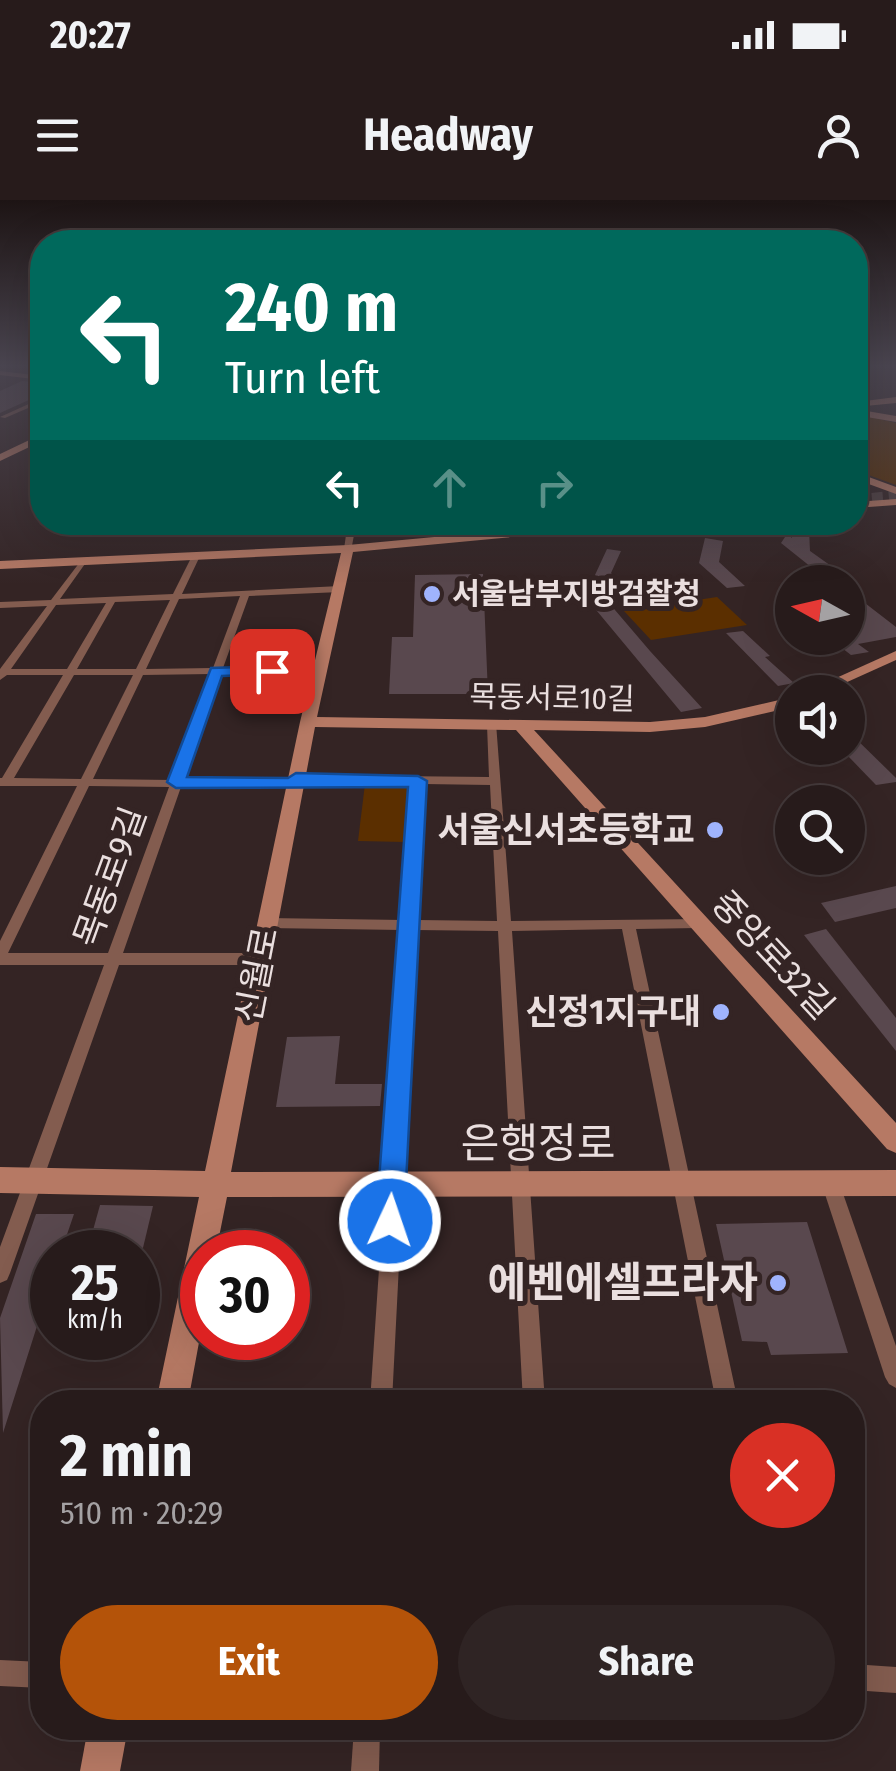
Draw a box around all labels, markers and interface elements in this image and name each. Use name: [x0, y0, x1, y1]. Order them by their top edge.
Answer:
text: 20:27: [50, 12, 131, 58]
icon: menu: [30, 108, 85, 163]
text: Headway: [363, 108, 533, 162]
icon: person: [811, 108, 866, 163]
text: 240 m: [225, 266, 398, 350]
icon: left: [60, 270, 190, 400]
text: Turn left: [225, 351, 380, 405]
icon: left: [317, 460, 372, 515]
icon: ahead: [422, 460, 477, 515]
icon: right: [527, 460, 582, 515]
north arrow: [775, 565, 865, 655]
map controls: [775, 565, 865, 875]
place label: 서울남부지방검찰청: [452, 576, 700, 612]
marker: 서울남부지방검찰청: [421, 583, 443, 605]
pin: [230, 629, 315, 714]
icon: arrive: [245, 644, 300, 699]
button: sound: [775, 675, 865, 765]
street label: 목동서로10길: [469, 679, 635, 717]
button: search: [775, 785, 865, 875]
street label: 목동로9길: [65, 801, 155, 953]
place label: 서울신서초등학교: [437, 809, 695, 851]
marker: 서울신서초등학교: [704, 819, 726, 841]
street label: 중앙로32길: [703, 882, 843, 1028]
street label: 신월로: [227, 924, 287, 1026]
place label: 신정1지구대: [525, 991, 701, 1033]
marker: 신정1지구대: [710, 1001, 732, 1023]
street label: 은행정로: [461, 1119, 615, 1169]
position arrow: [338, 1169, 442, 1273]
speed limit sign: 30: [180, 1230, 310, 1360]
text: 25: [71, 1253, 119, 1313]
place label: 에벤에셀프라자: [488, 1258, 758, 1308]
marker: 에벤에셀프라자: [767, 1272, 789, 1294]
text: km/h: [67, 1305, 123, 1335]
text: 2 min: [60, 1420, 193, 1492]
button: close: [730, 1423, 835, 1528]
text: 510 m · 20:29: [60, 1494, 223, 1532]
button: Exit: [60, 1605, 438, 1720]
button: Share: [458, 1605, 835, 1720]

